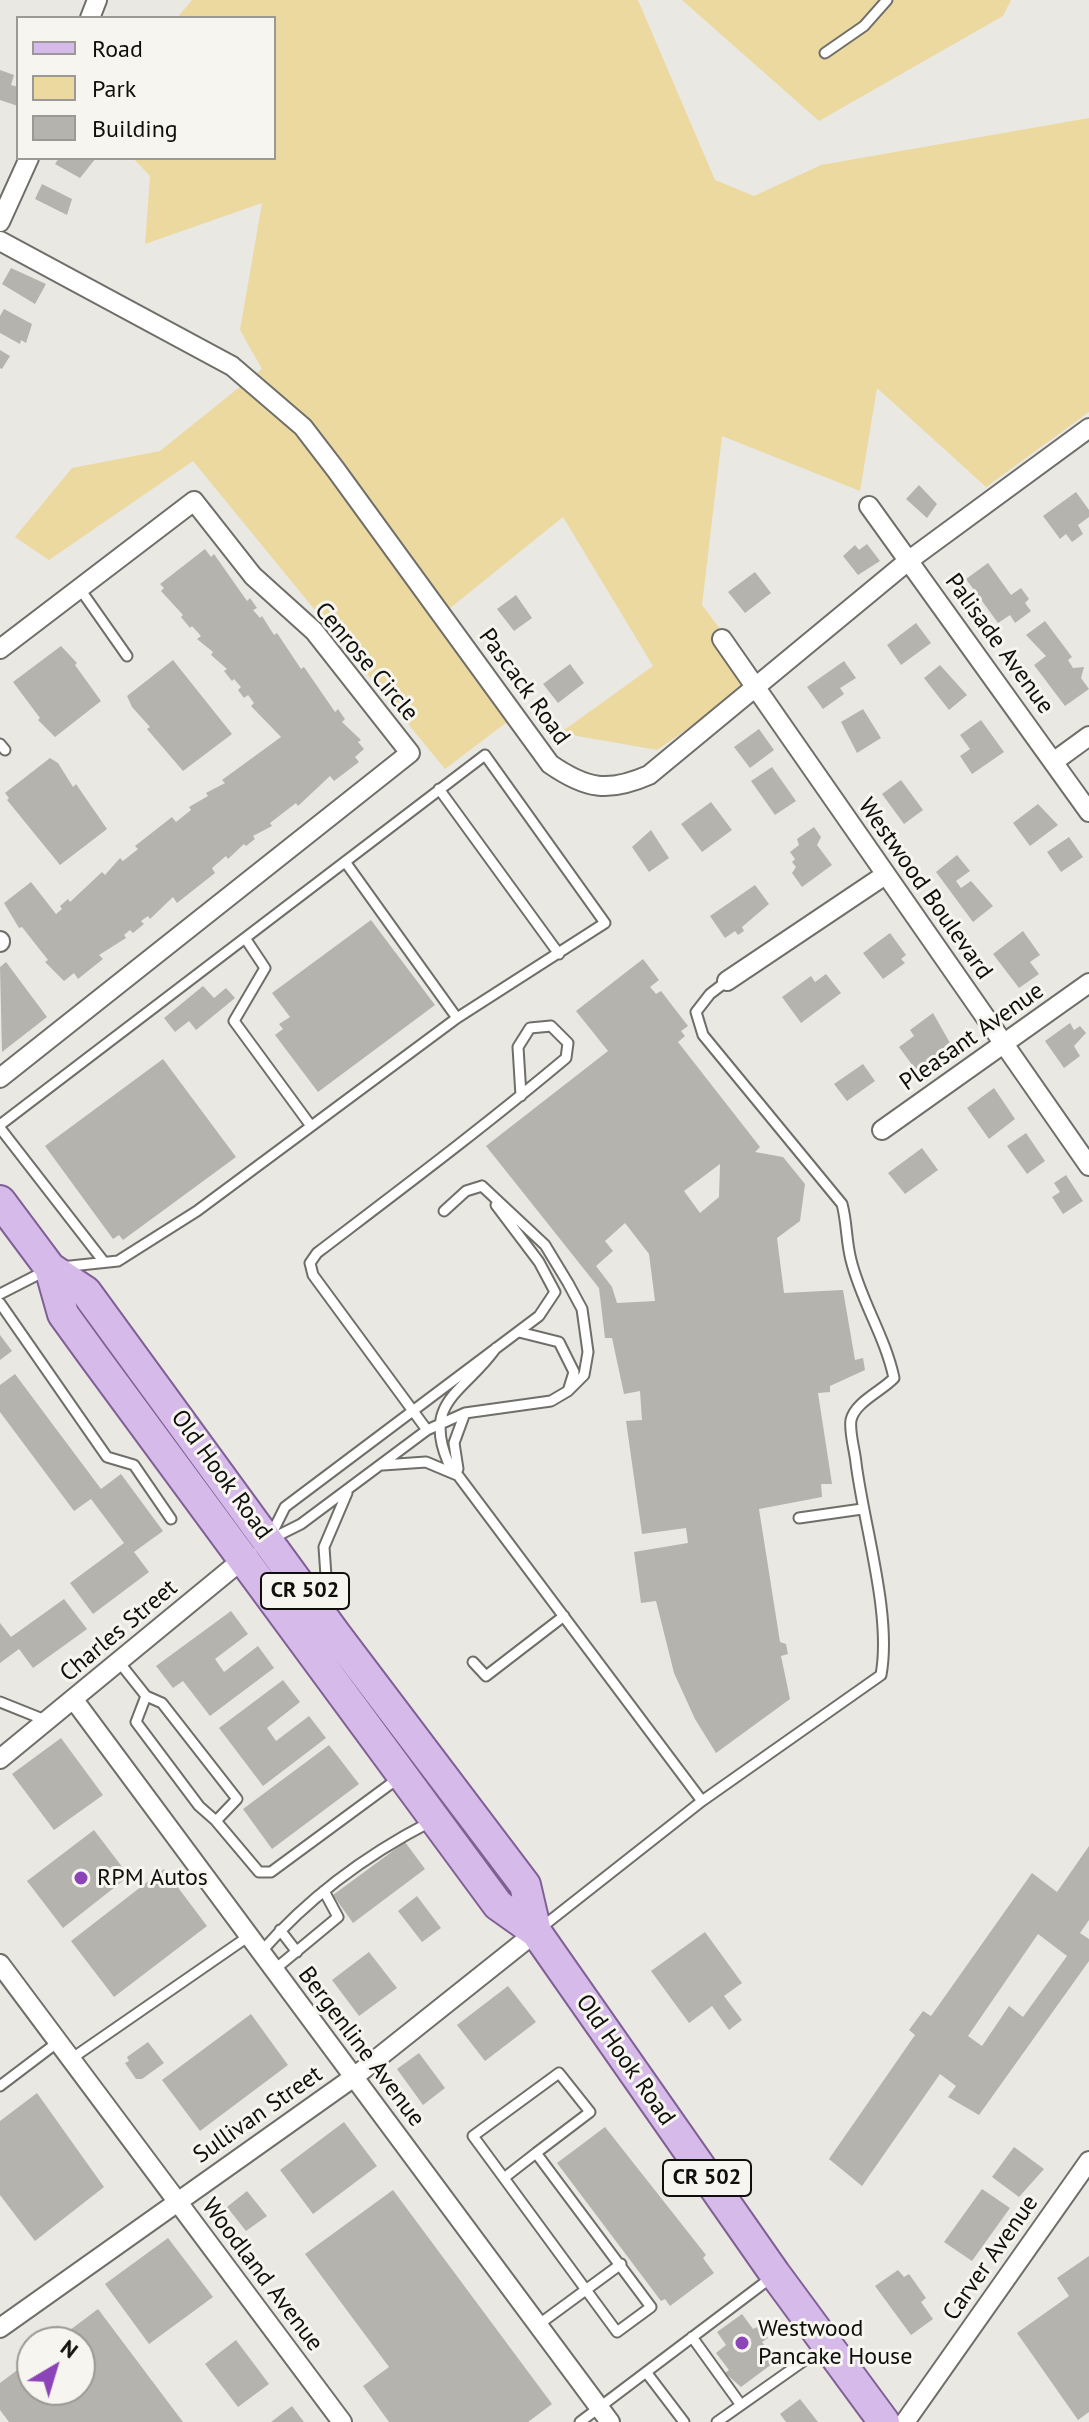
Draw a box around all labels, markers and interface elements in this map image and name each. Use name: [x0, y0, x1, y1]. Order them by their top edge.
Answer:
legend: [16, 16, 276, 160]
text: Road: [92, 33, 143, 64]
text: Park: [92, 73, 136, 104]
text: Building: [92, 113, 178, 144]
street label: Palisade Avenue: [938, 568, 1060, 720]
street label: Cenrose Circle: [308, 597, 424, 727]
street label: Pascack Road: [472, 623, 576, 751]
street label: Westwood Boulevard: [852, 793, 998, 985]
street label: Pleasant Avenue: [894, 977, 1050, 1097]
street label: Old Hook Road: [164, 1405, 278, 1545]
road number: CR 502: [261, 1573, 349, 1609]
street label: Charles Street: [55, 1574, 183, 1688]
place label: RPM Autos: [97, 1864, 208, 1892]
marker: RPM Autos: [72, 1869, 90, 1887]
street label: Bergenline Avenue: [292, 1961, 430, 2133]
street label: Old Hook Road: [569, 1989, 681, 2131]
street label: Sullivan Street: [188, 2060, 328, 2170]
road number: CR 502: [663, 2160, 751, 2196]
street label: Carver Avenue: [937, 2190, 1045, 2326]
street label: Woodland Avenue: [195, 2193, 329, 2357]
place label: Westwood Pancake House: [758, 2315, 912, 2371]
north arrow: [16, 2326, 96, 2406]
text: N: [55, 2333, 84, 2364]
marker: Westwood Pancake House: [733, 2334, 751, 2352]

